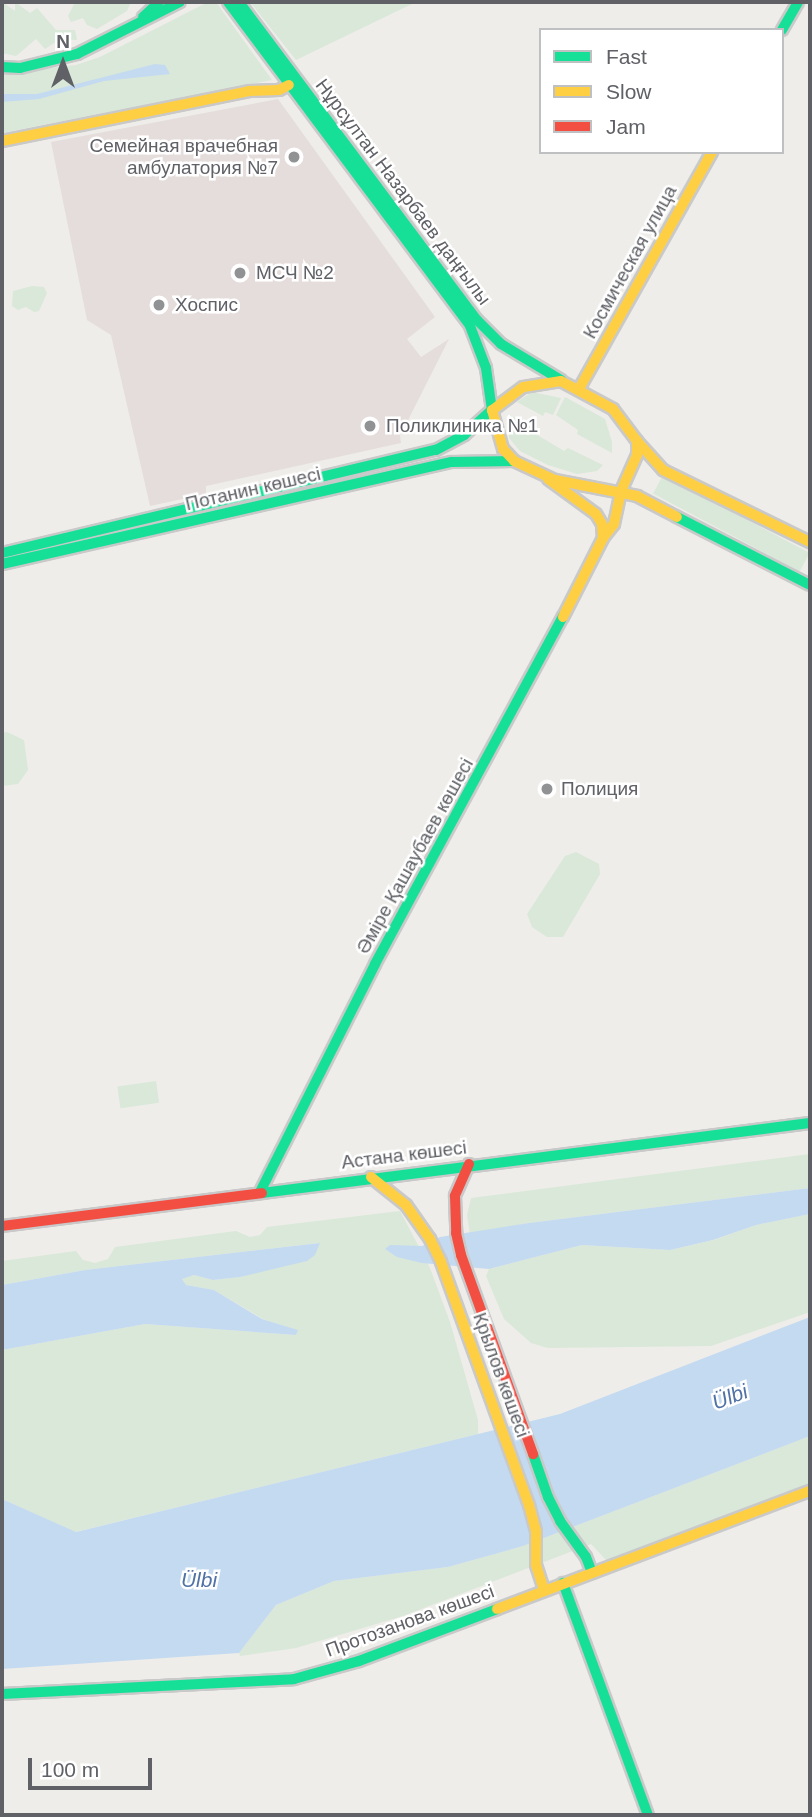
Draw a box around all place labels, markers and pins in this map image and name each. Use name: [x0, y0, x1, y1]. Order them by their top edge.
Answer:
place label: Семейная врачебная амбулатория №7: [90, 135, 278, 179]
marker: Семейная врачебная амбулатория №7: [284, 147, 304, 167]
place label: МСЧ №2: [256, 262, 334, 284]
marker: МСЧ №2: [230, 263, 250, 283]
place label: Хоспис: [175, 294, 238, 316]
marker: Хоспис: [149, 295, 169, 315]
place label: Поликлиника №1: [386, 415, 538, 437]
marker: Поликлиника №1: [360, 416, 380, 436]
place label: Полиция: [561, 778, 638, 800]
marker: Полиция: [539, 781, 555, 797]

